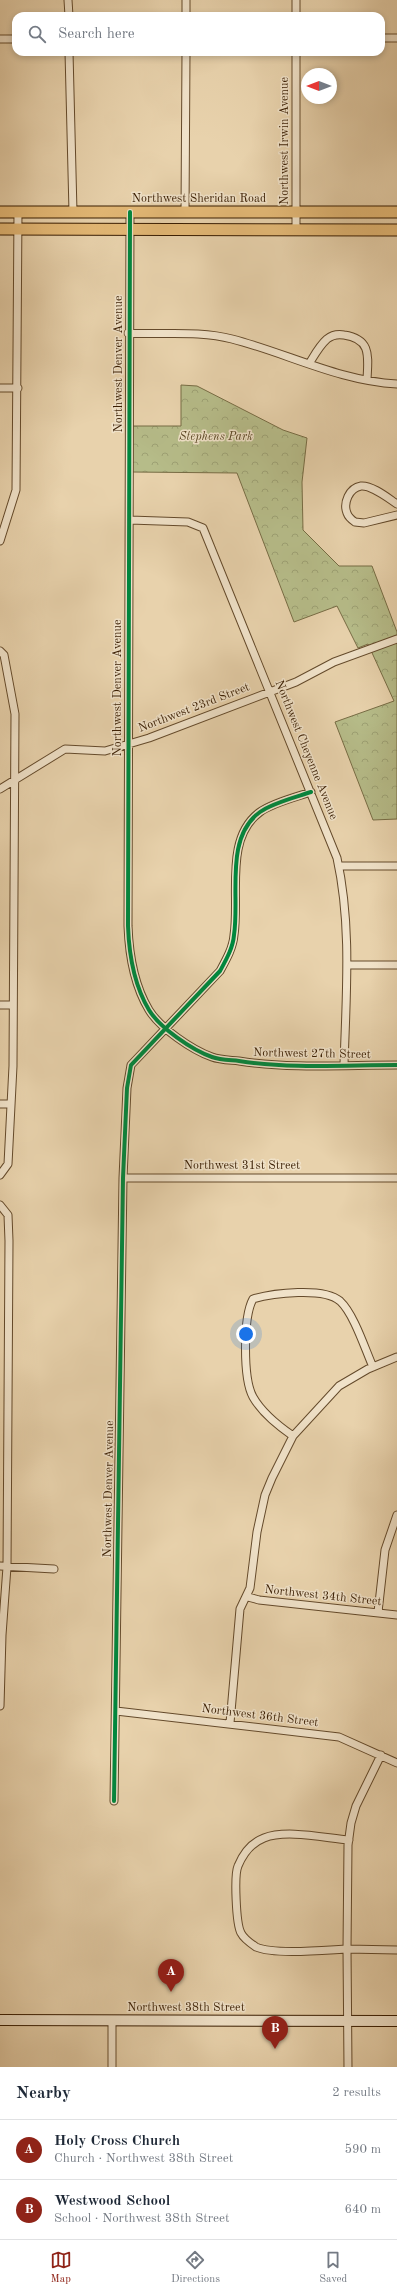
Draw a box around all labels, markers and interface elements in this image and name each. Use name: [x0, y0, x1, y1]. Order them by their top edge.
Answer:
search box: [12, 12, 385, 56]
icon: search: [26, 23, 48, 45]
text: Search here: [58, 27, 135, 42]
north arrow: [301, 68, 337, 104]
street label: Northwest Irwin Avenue: [279, 77, 291, 205]
street label: Northwest Sheridan Road: [132, 193, 266, 205]
street label: Northwest Denver Avenue: [113, 295, 125, 432]
park label: Stephens Park: [179, 431, 253, 443]
street label: Northwest Denver Avenue: [112, 619, 124, 756]
street label: Northwest Cheyenne Avenue: [272, 679, 340, 822]
street label: Northwest 23rd Street: [137, 681, 251, 735]
street label: Northwest 27th Street: [253, 1047, 371, 1061]
street label: Northwest 31st Street: [184, 1160, 300, 1172]
your location: [236, 1324, 256, 1344]
street label: Northwest Denver Avenue: [102, 1420, 116, 1558]
street label: Northwest 34th Street: [264, 1584, 382, 1608]
street label: Northwest 36th Street: [201, 1703, 319, 1729]
pin: A: [158, 1959, 184, 1992]
street label: Northwest 38th Street: [127, 2002, 245, 2014]
pin: B: [262, 2016, 288, 2049]
text: Nearby: [16, 2085, 71, 2102]
text: 2 results: [332, 2086, 381, 2099]
text: Holy Cross Church: [54, 2134, 180, 2149]
text: A: [24, 2143, 34, 2156]
text: 590 m: [344, 2143, 381, 2156]
text: Church · Northwest 38th Street: [54, 2152, 233, 2165]
text: Westwood School: [54, 2194, 170, 2209]
text: B: [24, 2203, 34, 2216]
text: 640 m: [344, 2203, 381, 2216]
text: School · Northwest 38th Street: [54, 2212, 230, 2225]
tab: Map: [50, 2249, 72, 2287]
tab: Directions: [171, 2249, 220, 2287]
tab: Saved: [319, 2249, 347, 2287]

